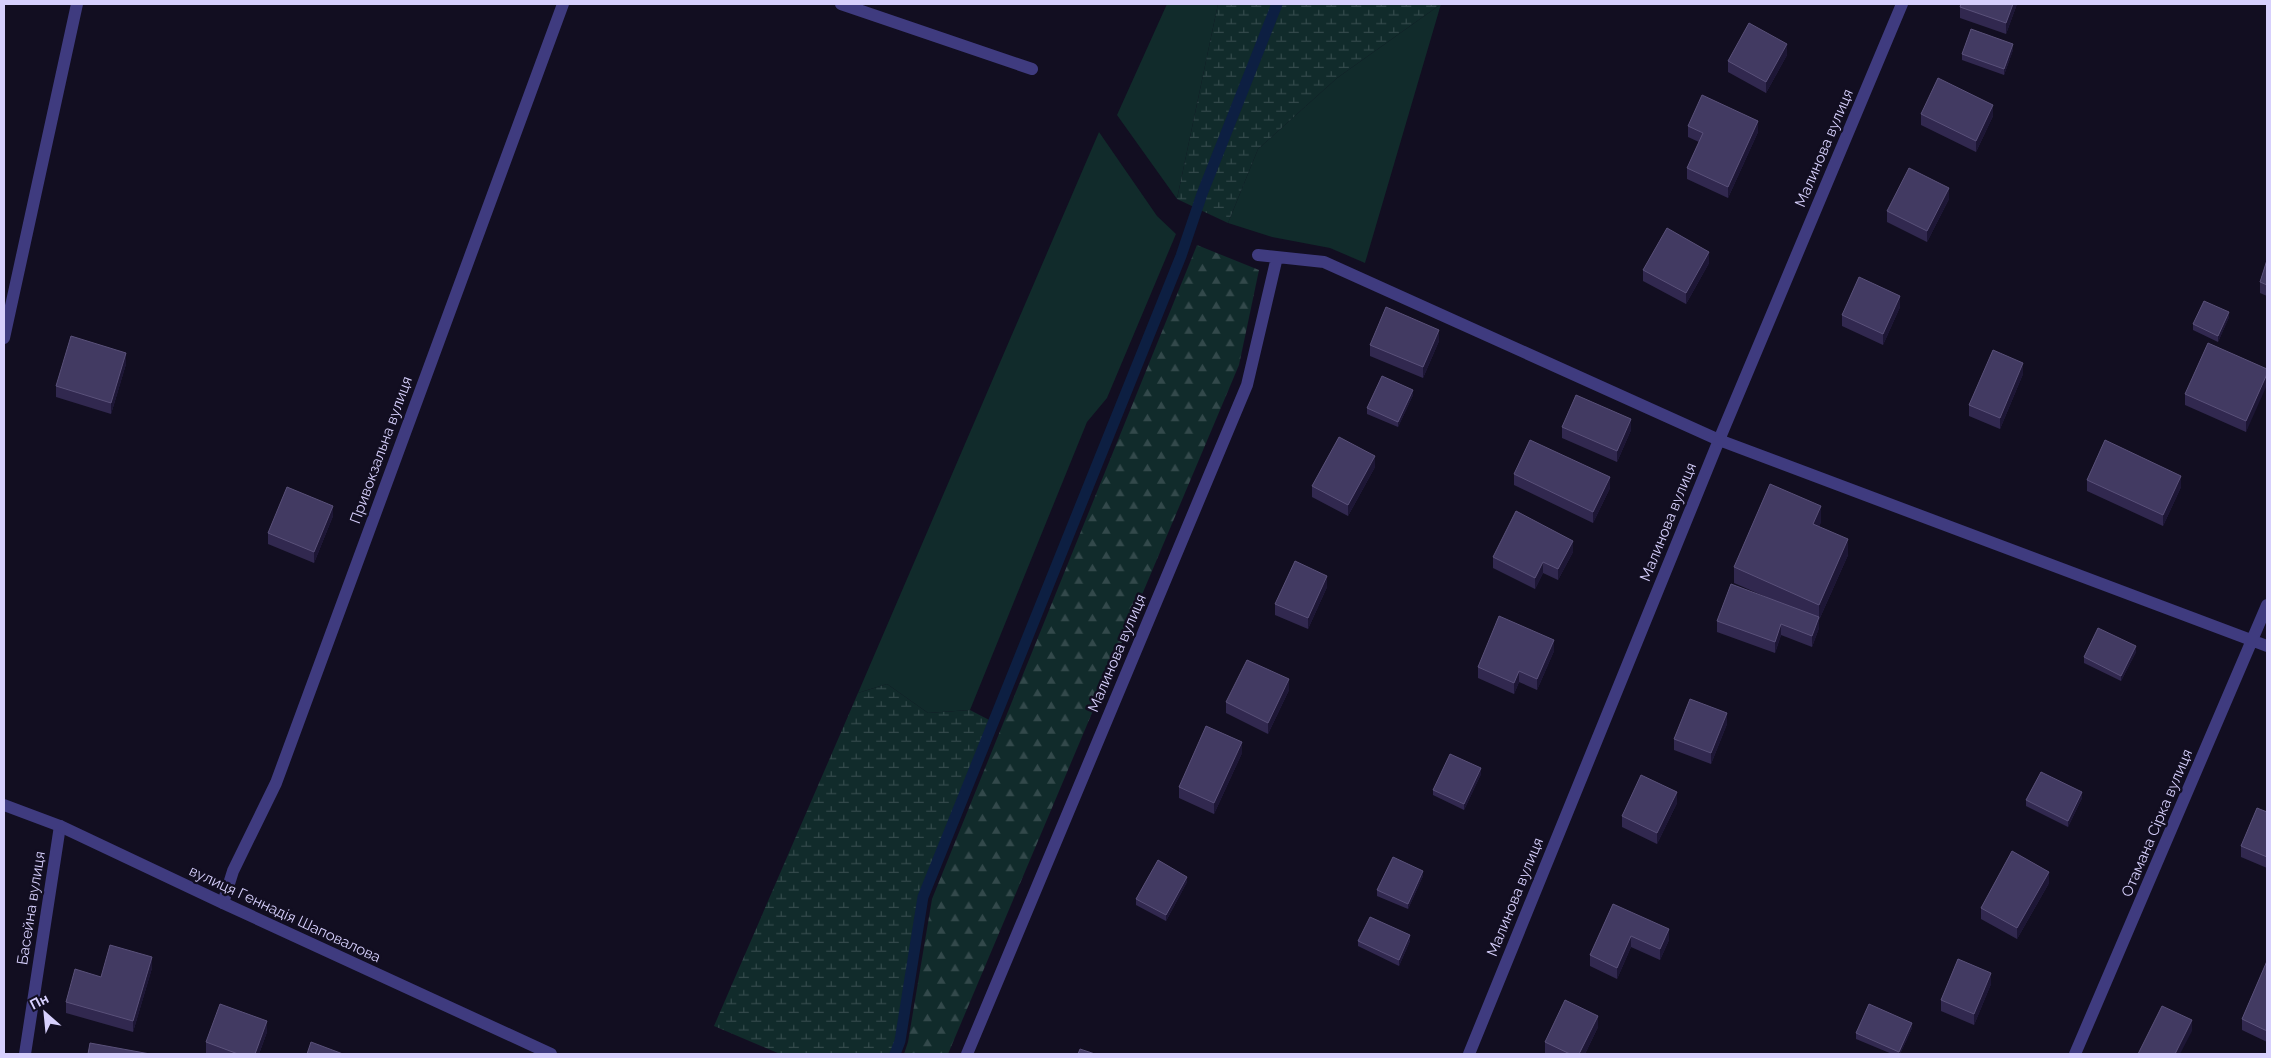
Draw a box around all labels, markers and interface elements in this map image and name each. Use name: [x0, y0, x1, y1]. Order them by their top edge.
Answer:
street label: Малинова вулиця: [1791, 86, 1857, 210]
street label: Привокзальна вулиця: [346, 374, 416, 526]
street label: Малинова вулиця: [1636, 460, 1700, 584]
street label: Малинова вулиця: [1084, 591, 1150, 715]
street label: Отамана Сірка вулиця: [2118, 746, 2196, 900]
street label: Малинова вулиця: [1483, 835, 1547, 959]
street label: Басейна вулиця: [13, 850, 49, 966]
street label: вулиця Геннадія Шаповалова: [186, 862, 384, 966]
north arrow: [20, 988, 70, 1038]
text: Пн: [27, 990, 51, 1013]

